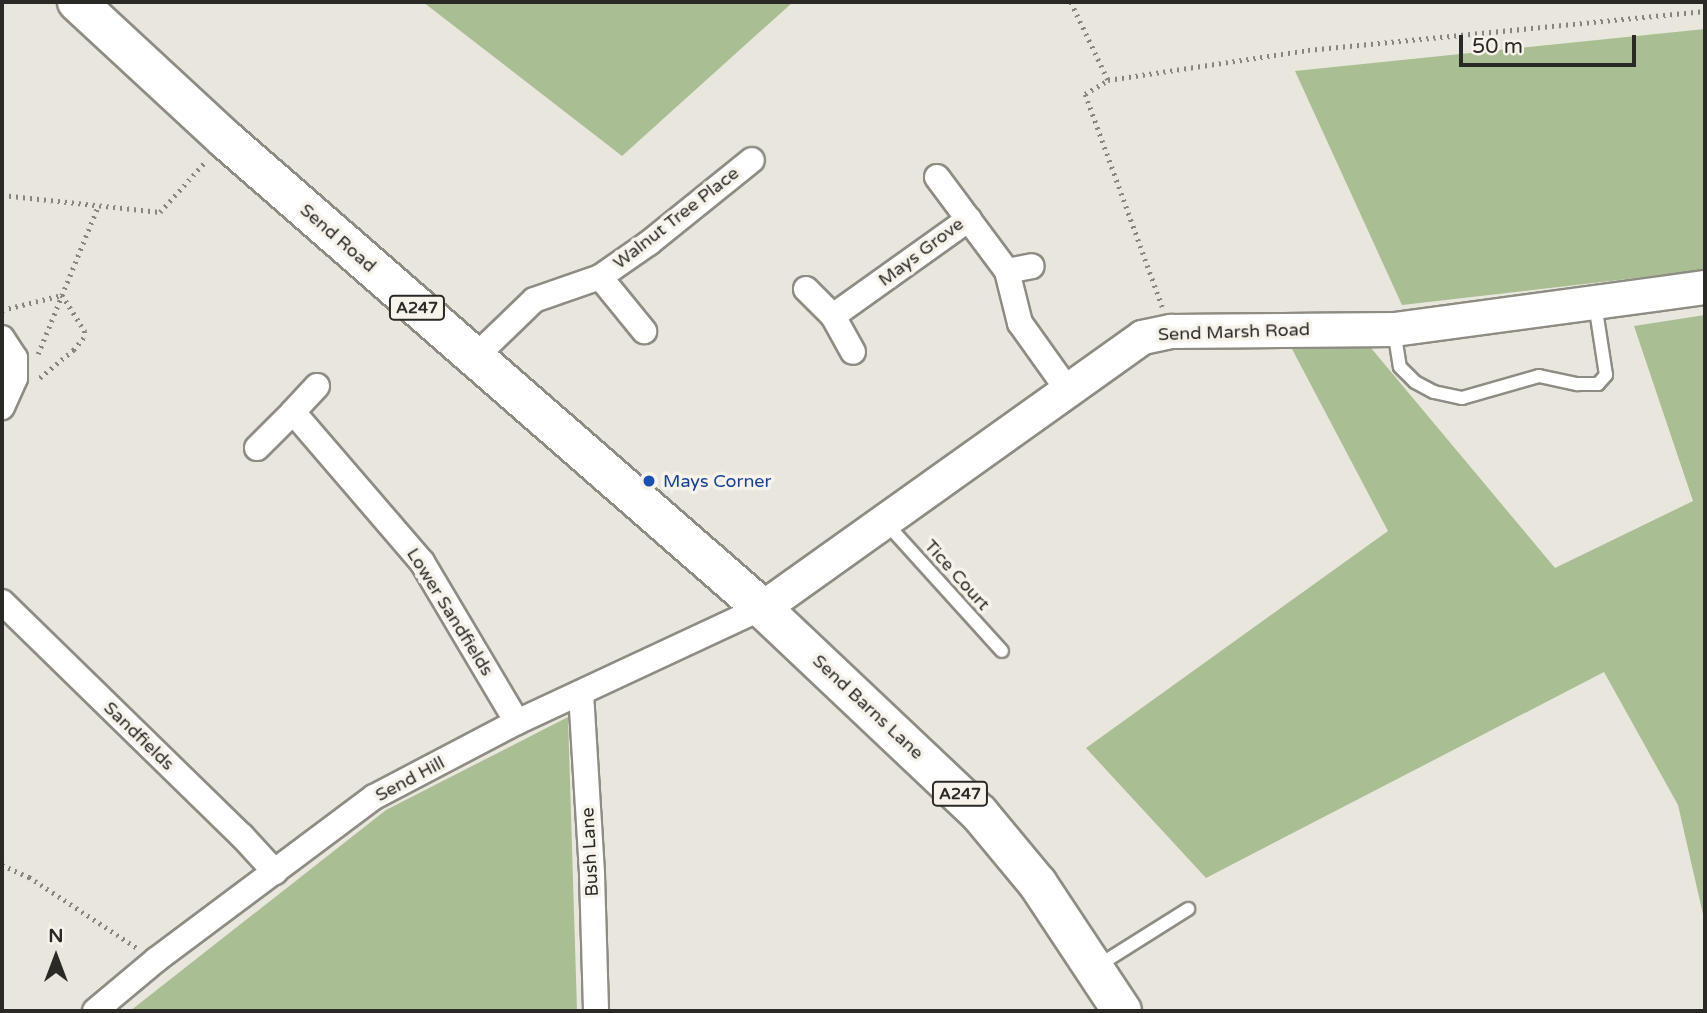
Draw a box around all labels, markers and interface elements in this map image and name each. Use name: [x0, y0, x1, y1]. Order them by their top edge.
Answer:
scale bar: [1462, 21, 1639, 65]
text: 50 m: [1472, 34, 1523, 59]
street label: Walnut Tree Place: [609, 162, 743, 274]
street label: Send Road: [296, 199, 380, 277]
street label: Mays Grove: [874, 213, 968, 291]
road number: A247: [387, 296, 447, 320]
street label: Send Marsh Road: [1158, 319, 1310, 345]
place label: Mays Corner: [663, 470, 771, 492]
marker: Mays Corner: [641, 473, 657, 489]
street label: Tice Court: [920, 535, 994, 615]
street label: Lower Sandfields: [402, 544, 498, 680]
street label: Send Barns Lane: [808, 650, 928, 764]
street label: Sandfields: [99, 697, 179, 775]
street label: Send Hill: [372, 752, 448, 806]
road number: A247: [930, 782, 990, 806]
street label: Bush Lane: [577, 807, 603, 897]
north arrow: [21, 922, 91, 992]
text: N: [48, 925, 64, 947]

